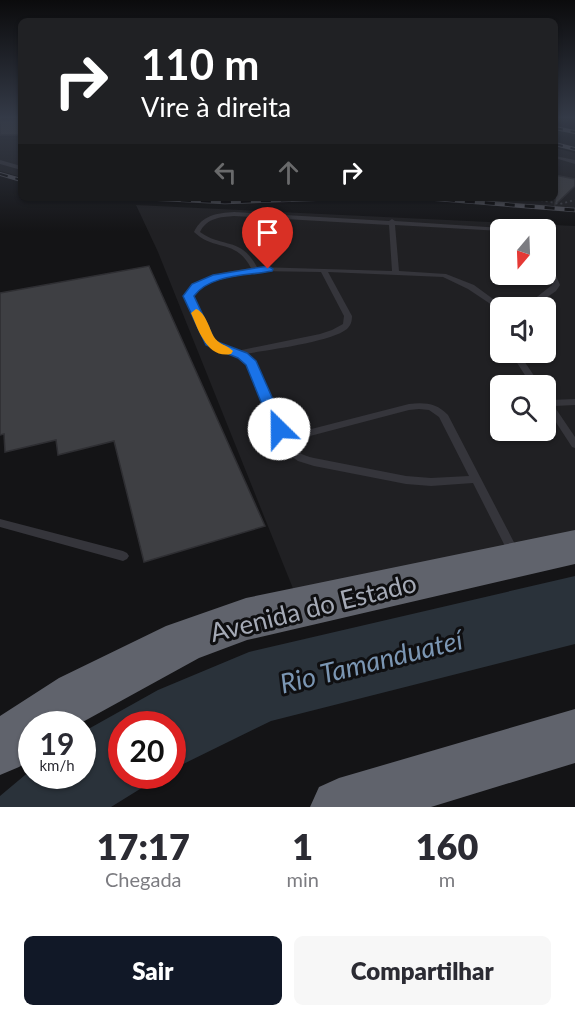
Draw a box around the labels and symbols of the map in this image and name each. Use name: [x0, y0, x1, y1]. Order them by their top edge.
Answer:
pin: [242, 207, 293, 269]
north arrow: [490, 219, 556, 285]
position arrow: [247, 397, 311, 461]
street label: Avenida do Estado: [206, 566, 420, 648]
water label: Rio Tamanduateí: [276, 622, 467, 700]
speed limit sign: 20: [108, 711, 186, 789]

